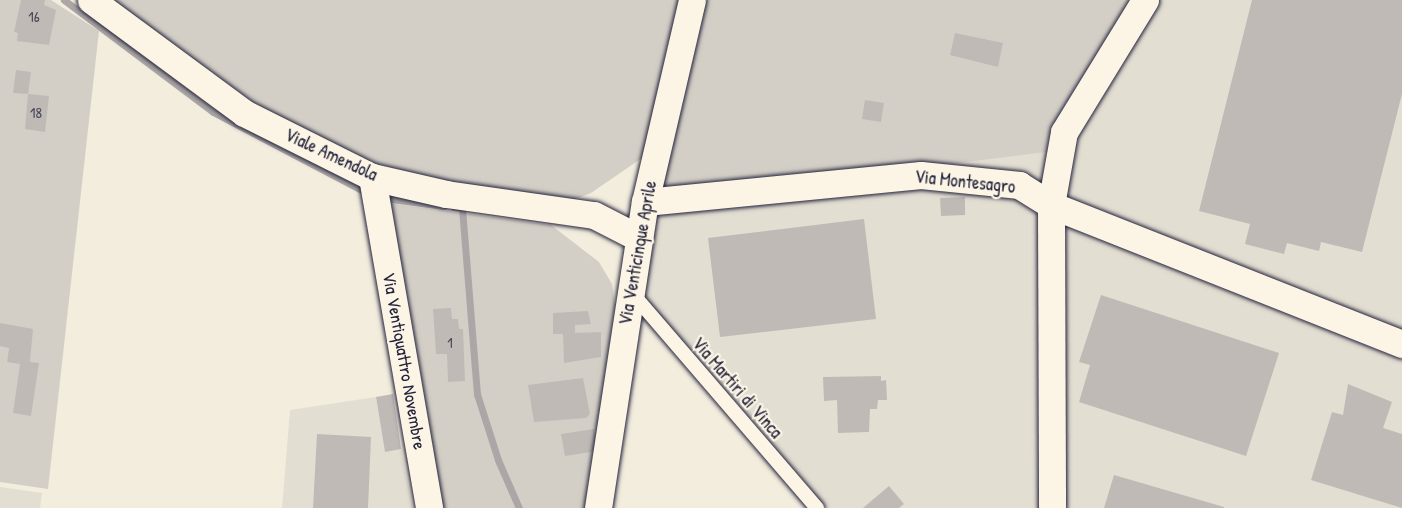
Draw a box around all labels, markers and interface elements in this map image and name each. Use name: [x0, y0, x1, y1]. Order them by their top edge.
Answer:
house number: 16: [28, 8, 40, 26]
house number: 18: [30, 104, 42, 122]
street label: Viale Amendola: [281, 124, 381, 186]
street label: Via Montesagro: [914, 166, 1016, 198]
street label: Via Venticinque Aprile: [615, 179, 661, 327]
street label: Via Ventiquattro Novembre: [378, 271, 430, 451]
street label: Via Martiri di Vinca: [687, 333, 787, 443]
house number: 1: [447, 334, 453, 352]

